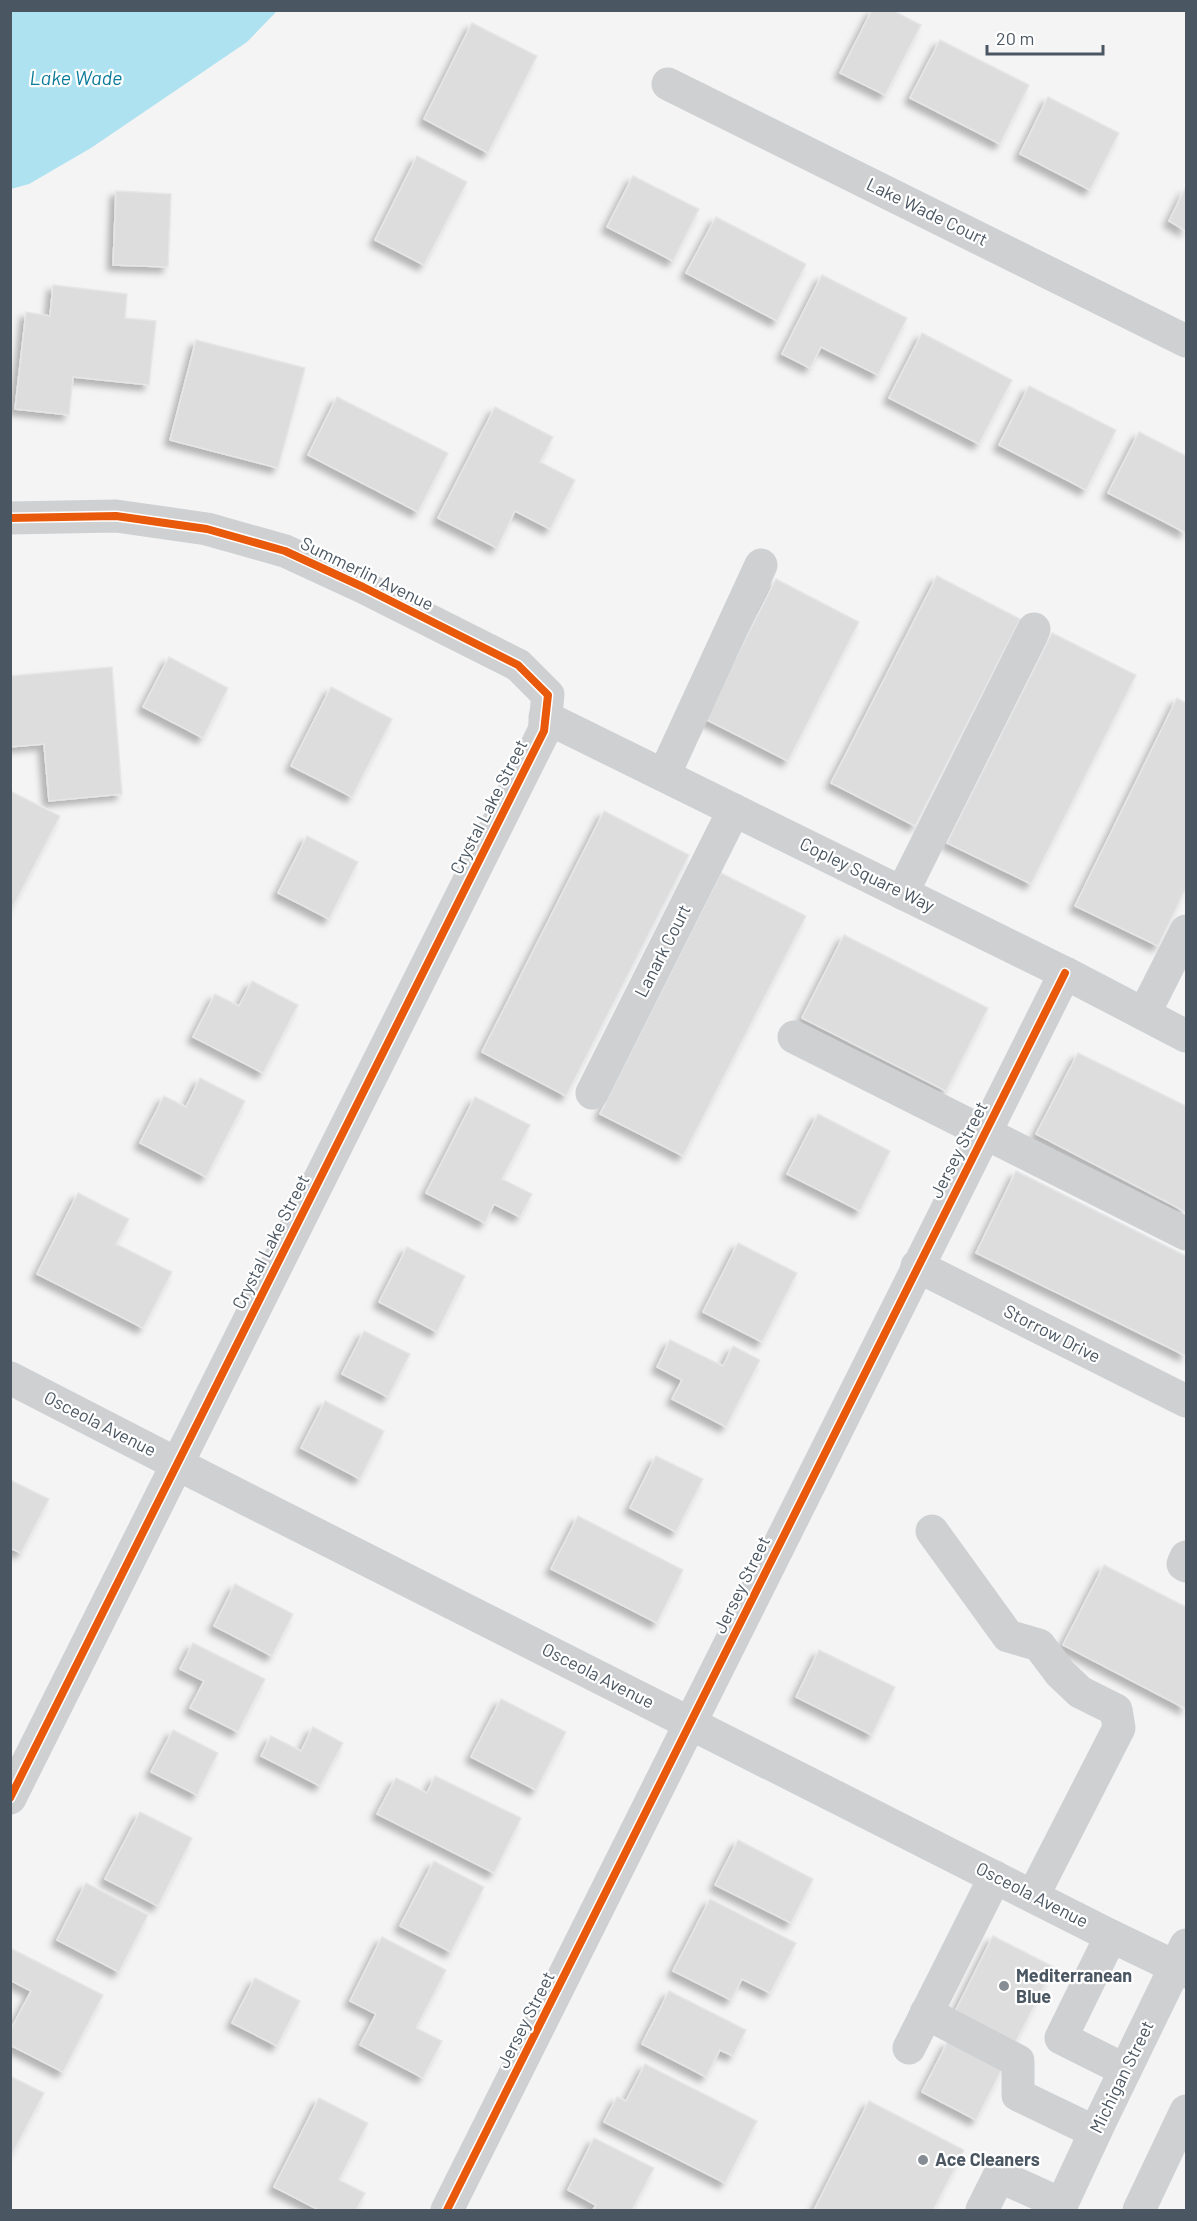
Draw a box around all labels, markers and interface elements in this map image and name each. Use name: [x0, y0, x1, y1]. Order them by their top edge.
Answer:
scale bar: [987, 18, 1102, 56]
text: 20 m: [996, 27, 1034, 49]
water label: Lake Wade: [30, 65, 122, 89]
street label: Lake Wade Court: [863, 172, 992, 250]
street label: Summerlin Avenue: [297, 531, 438, 615]
street label: Crystal Lake Street: [445, 735, 532, 878]
street label: Copley Square Way: [796, 832, 938, 916]
street label: Lanark Court: [629, 900, 695, 1001]
street label: Jersey Street: [924, 1098, 992, 1202]
street label: Crystal Lake Street: [227, 1170, 314, 1313]
street label: Storrow Drive: [1000, 1299, 1105, 1367]
street label: Osceola Avenue: [41, 1385, 160, 1461]
street label: Jersey Street: [708, 1532, 774, 1637]
street label: Osceola Avenue: [539, 1637, 658, 1713]
street label: Osceola Avenue: [973, 1856, 1092, 1932]
place label: Mediterranean Blue: [1016, 1964, 1132, 2007]
street label: Jersey Street: [491, 1968, 559, 2072]
marker: Mediterranean Blue: [997, 1979, 1011, 1993]
street label: Michigan Street: [1084, 2017, 1158, 2136]
place label: Ace Cleaners: [935, 2148, 1040, 2170]
marker: Ace Cleaners: [916, 2153, 930, 2167]

